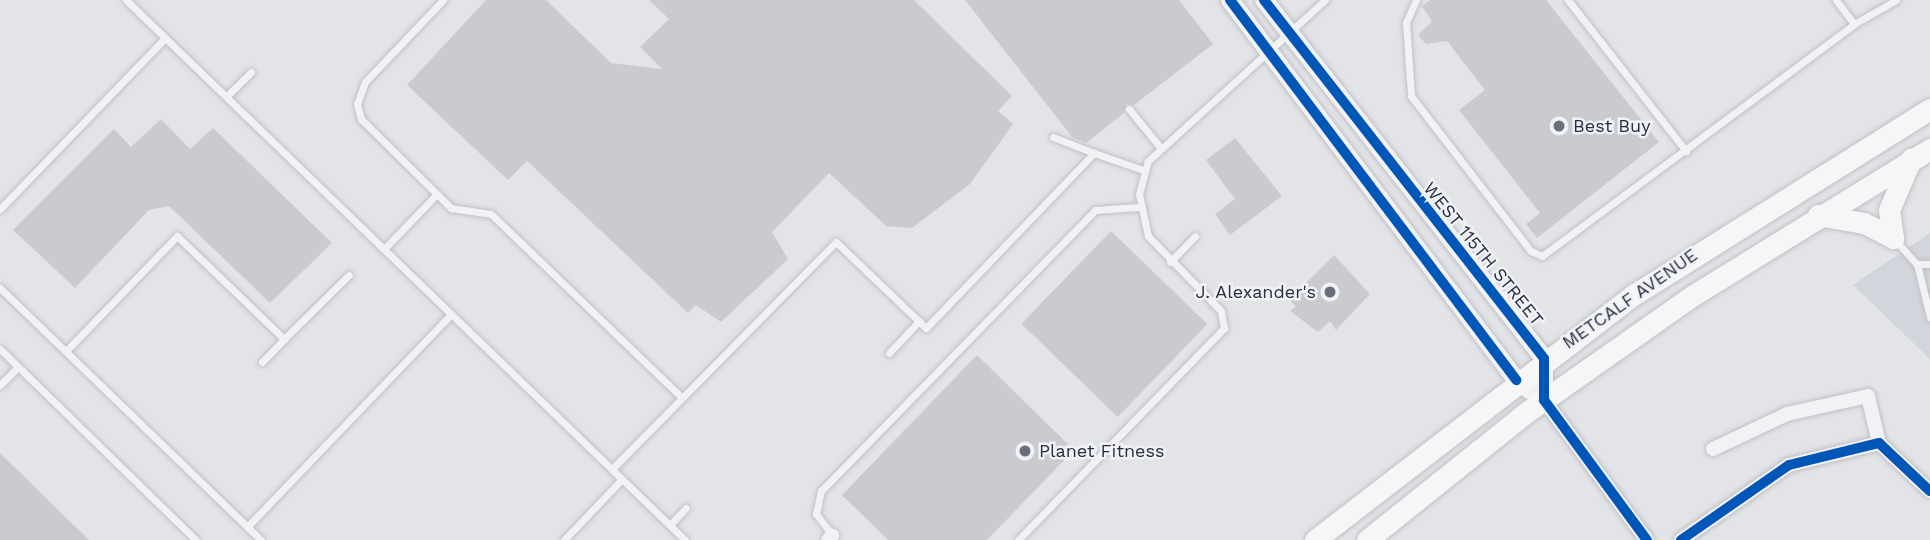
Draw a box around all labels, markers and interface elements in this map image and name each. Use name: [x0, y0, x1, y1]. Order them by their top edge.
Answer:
place label: Best Buy: [1573, 115, 1650, 137]
marker: Best Buy: [1551, 118, 1567, 134]
street label: WEST 115TH STREET: [1418, 178, 1548, 330]
street label: METCALF AVENUE: [1558, 244, 1702, 354]
place label: J. Alexander's: [1195, 281, 1316, 303]
marker: J. Alexander's: [1322, 284, 1338, 300]
place label: Planet Fitness: [1039, 440, 1164, 462]
marker: Planet Fitness: [1017, 443, 1033, 459]

